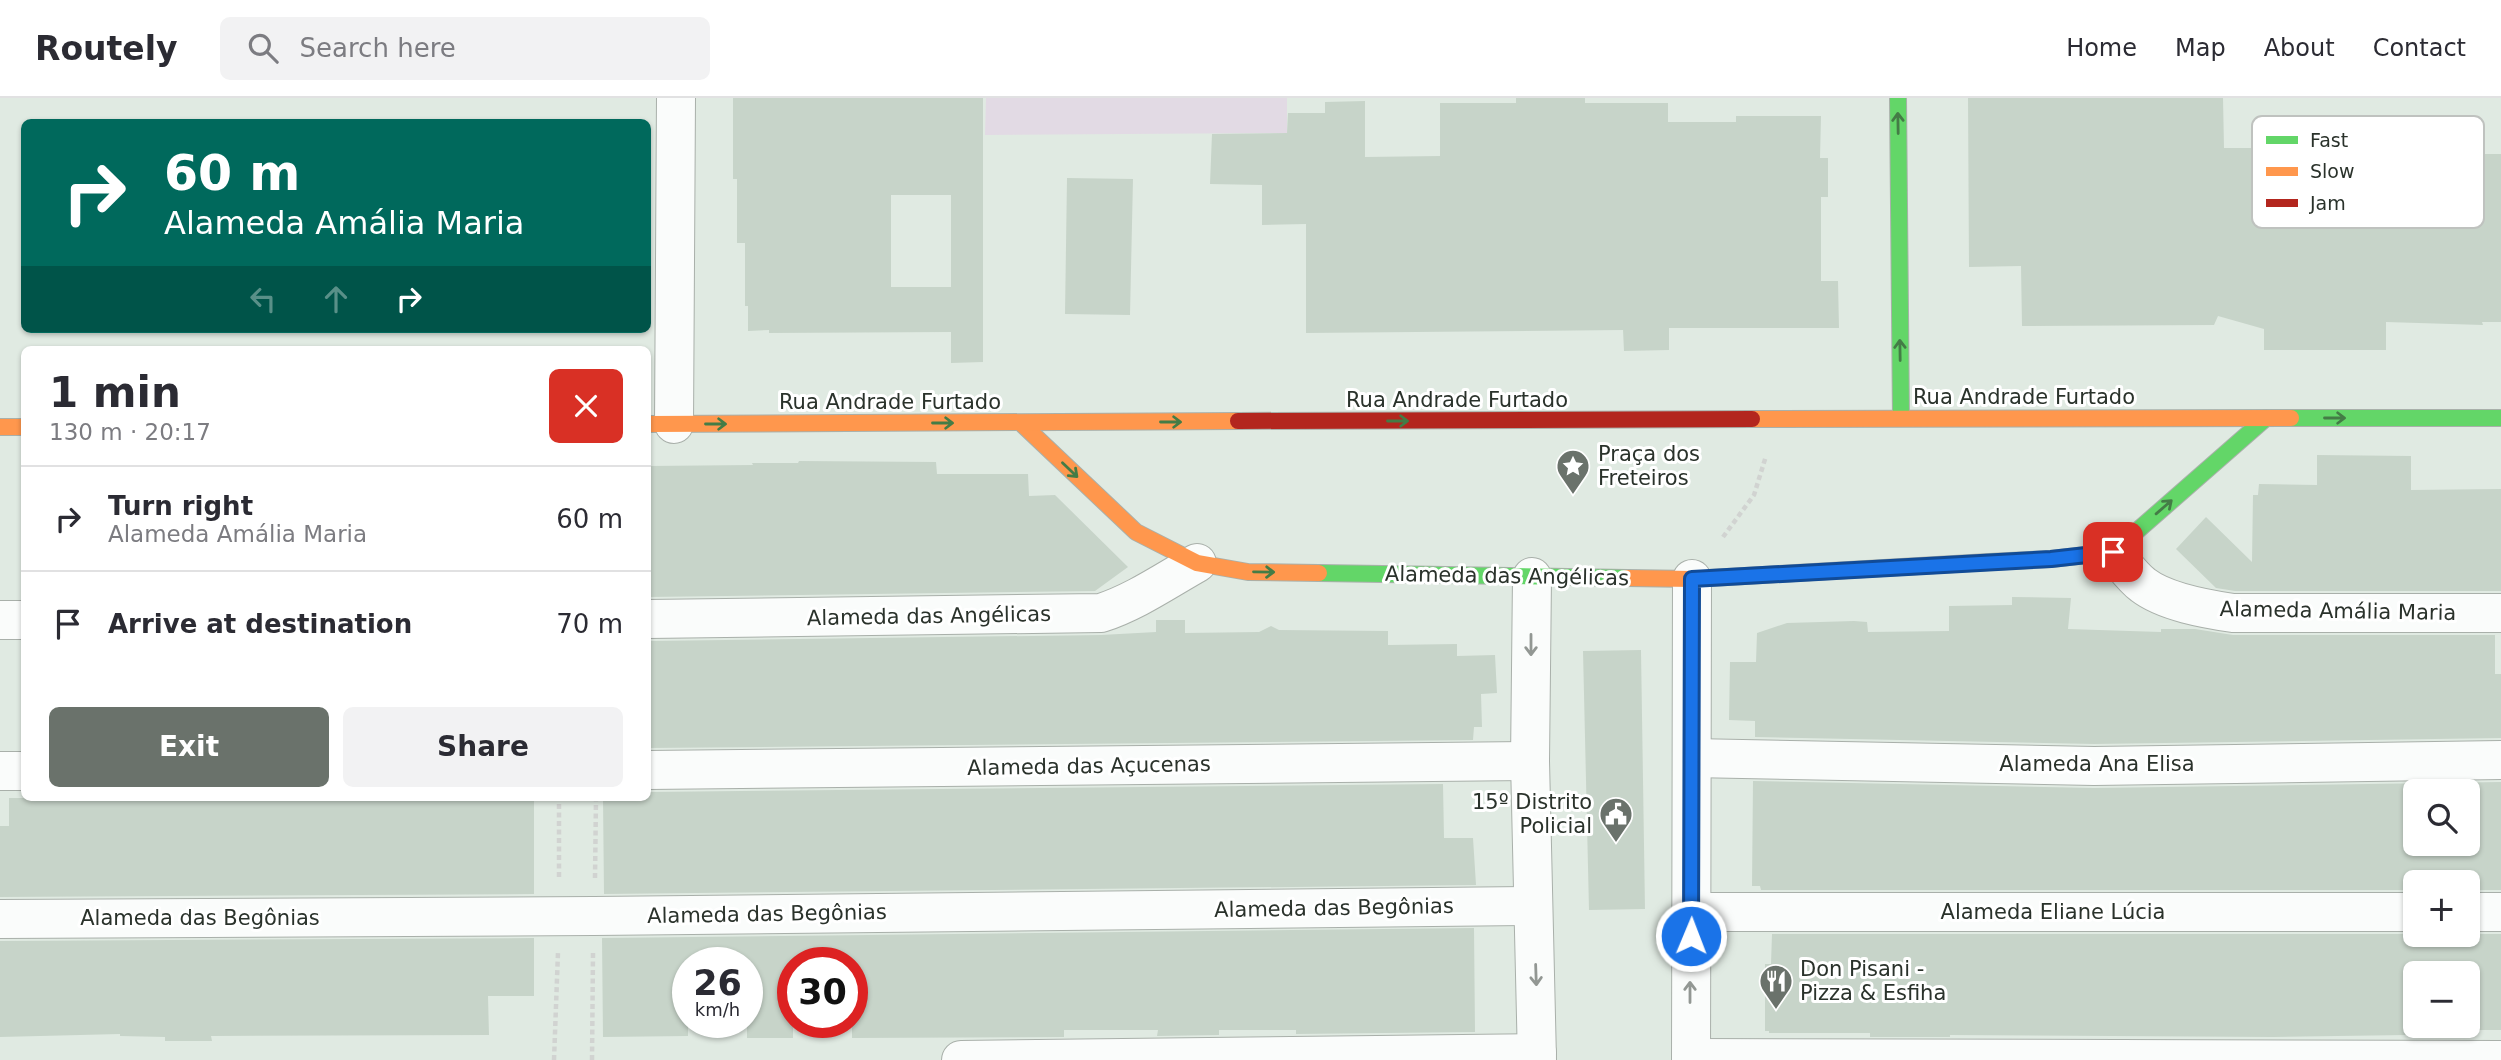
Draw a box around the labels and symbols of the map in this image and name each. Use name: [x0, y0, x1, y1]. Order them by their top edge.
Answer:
one-way arrow: [1891, 111, 1905, 134]
legend: [2252, 116, 2484, 228]
text: Fast: [2310, 129, 2348, 151]
text: Slow: [2310, 160, 2355, 182]
text: Jam: [2309, 192, 2346, 214]
one-way arrow: [1893, 339, 1907, 362]
street label: Rua Andrade Furtado: [1913, 385, 2135, 409]
street label: Rua Andrade Furtado: [1346, 388, 1568, 412]
street label: Rua Andrade Furtado: [779, 390, 1001, 414]
one-way arrow: [2323, 411, 2346, 425]
one-way arrow: [1386, 414, 1409, 428]
one-way arrow: [1159, 415, 1182, 429]
one-way arrow: [931, 416, 954, 430]
one-way arrow: [704, 417, 727, 431]
place label: Praça dos Freteiros: [1598, 442, 1700, 490]
place icon: Praça dos Freteiros: [1554, 447, 1592, 496]
one-way arrow: [1061, 462, 1078, 479]
one-way arrow: [2155, 499, 2173, 515]
pin: [2083, 522, 2143, 582]
street label: Alameda das Angélicas: [1385, 562, 1629, 590]
one-way arrow: [1252, 565, 1275, 579]
street label: Alameda Amália Maria: [2220, 597, 2456, 625]
street label: Alameda das Angélicas: [807, 602, 1051, 630]
one-way arrow: [1524, 634, 1538, 657]
street label: Alameda das Açucenas: [967, 752, 1211, 780]
street label: Alameda Ana Elisa: [1999, 752, 2195, 776]
place label: 15º Distrito Policial: [1472, 790, 1592, 838]
public building icon: 15º Distrito Policial: [1597, 795, 1635, 844]
street label: Alameda das Begônias: [1214, 894, 1454, 922]
position arrow: [1654, 899, 1728, 973]
street label: Alameda das Begônias: [647, 900, 887, 928]
street label: Alameda Eliane Lúcia: [1941, 900, 2165, 924]
street label: Alameda das Begônias: [80, 906, 320, 930]
speed limit sign: 30: [777, 947, 868, 1038]
place label: Don Pisani - Pizza & Esfiha: [1800, 957, 1946, 1005]
restaurant icon: Don Pisani - Pizza & Esfiha: [1757, 962, 1795, 1011]
one-way arrow: [1529, 963, 1542, 986]
one-way arrow: [1683, 981, 1697, 1004]

